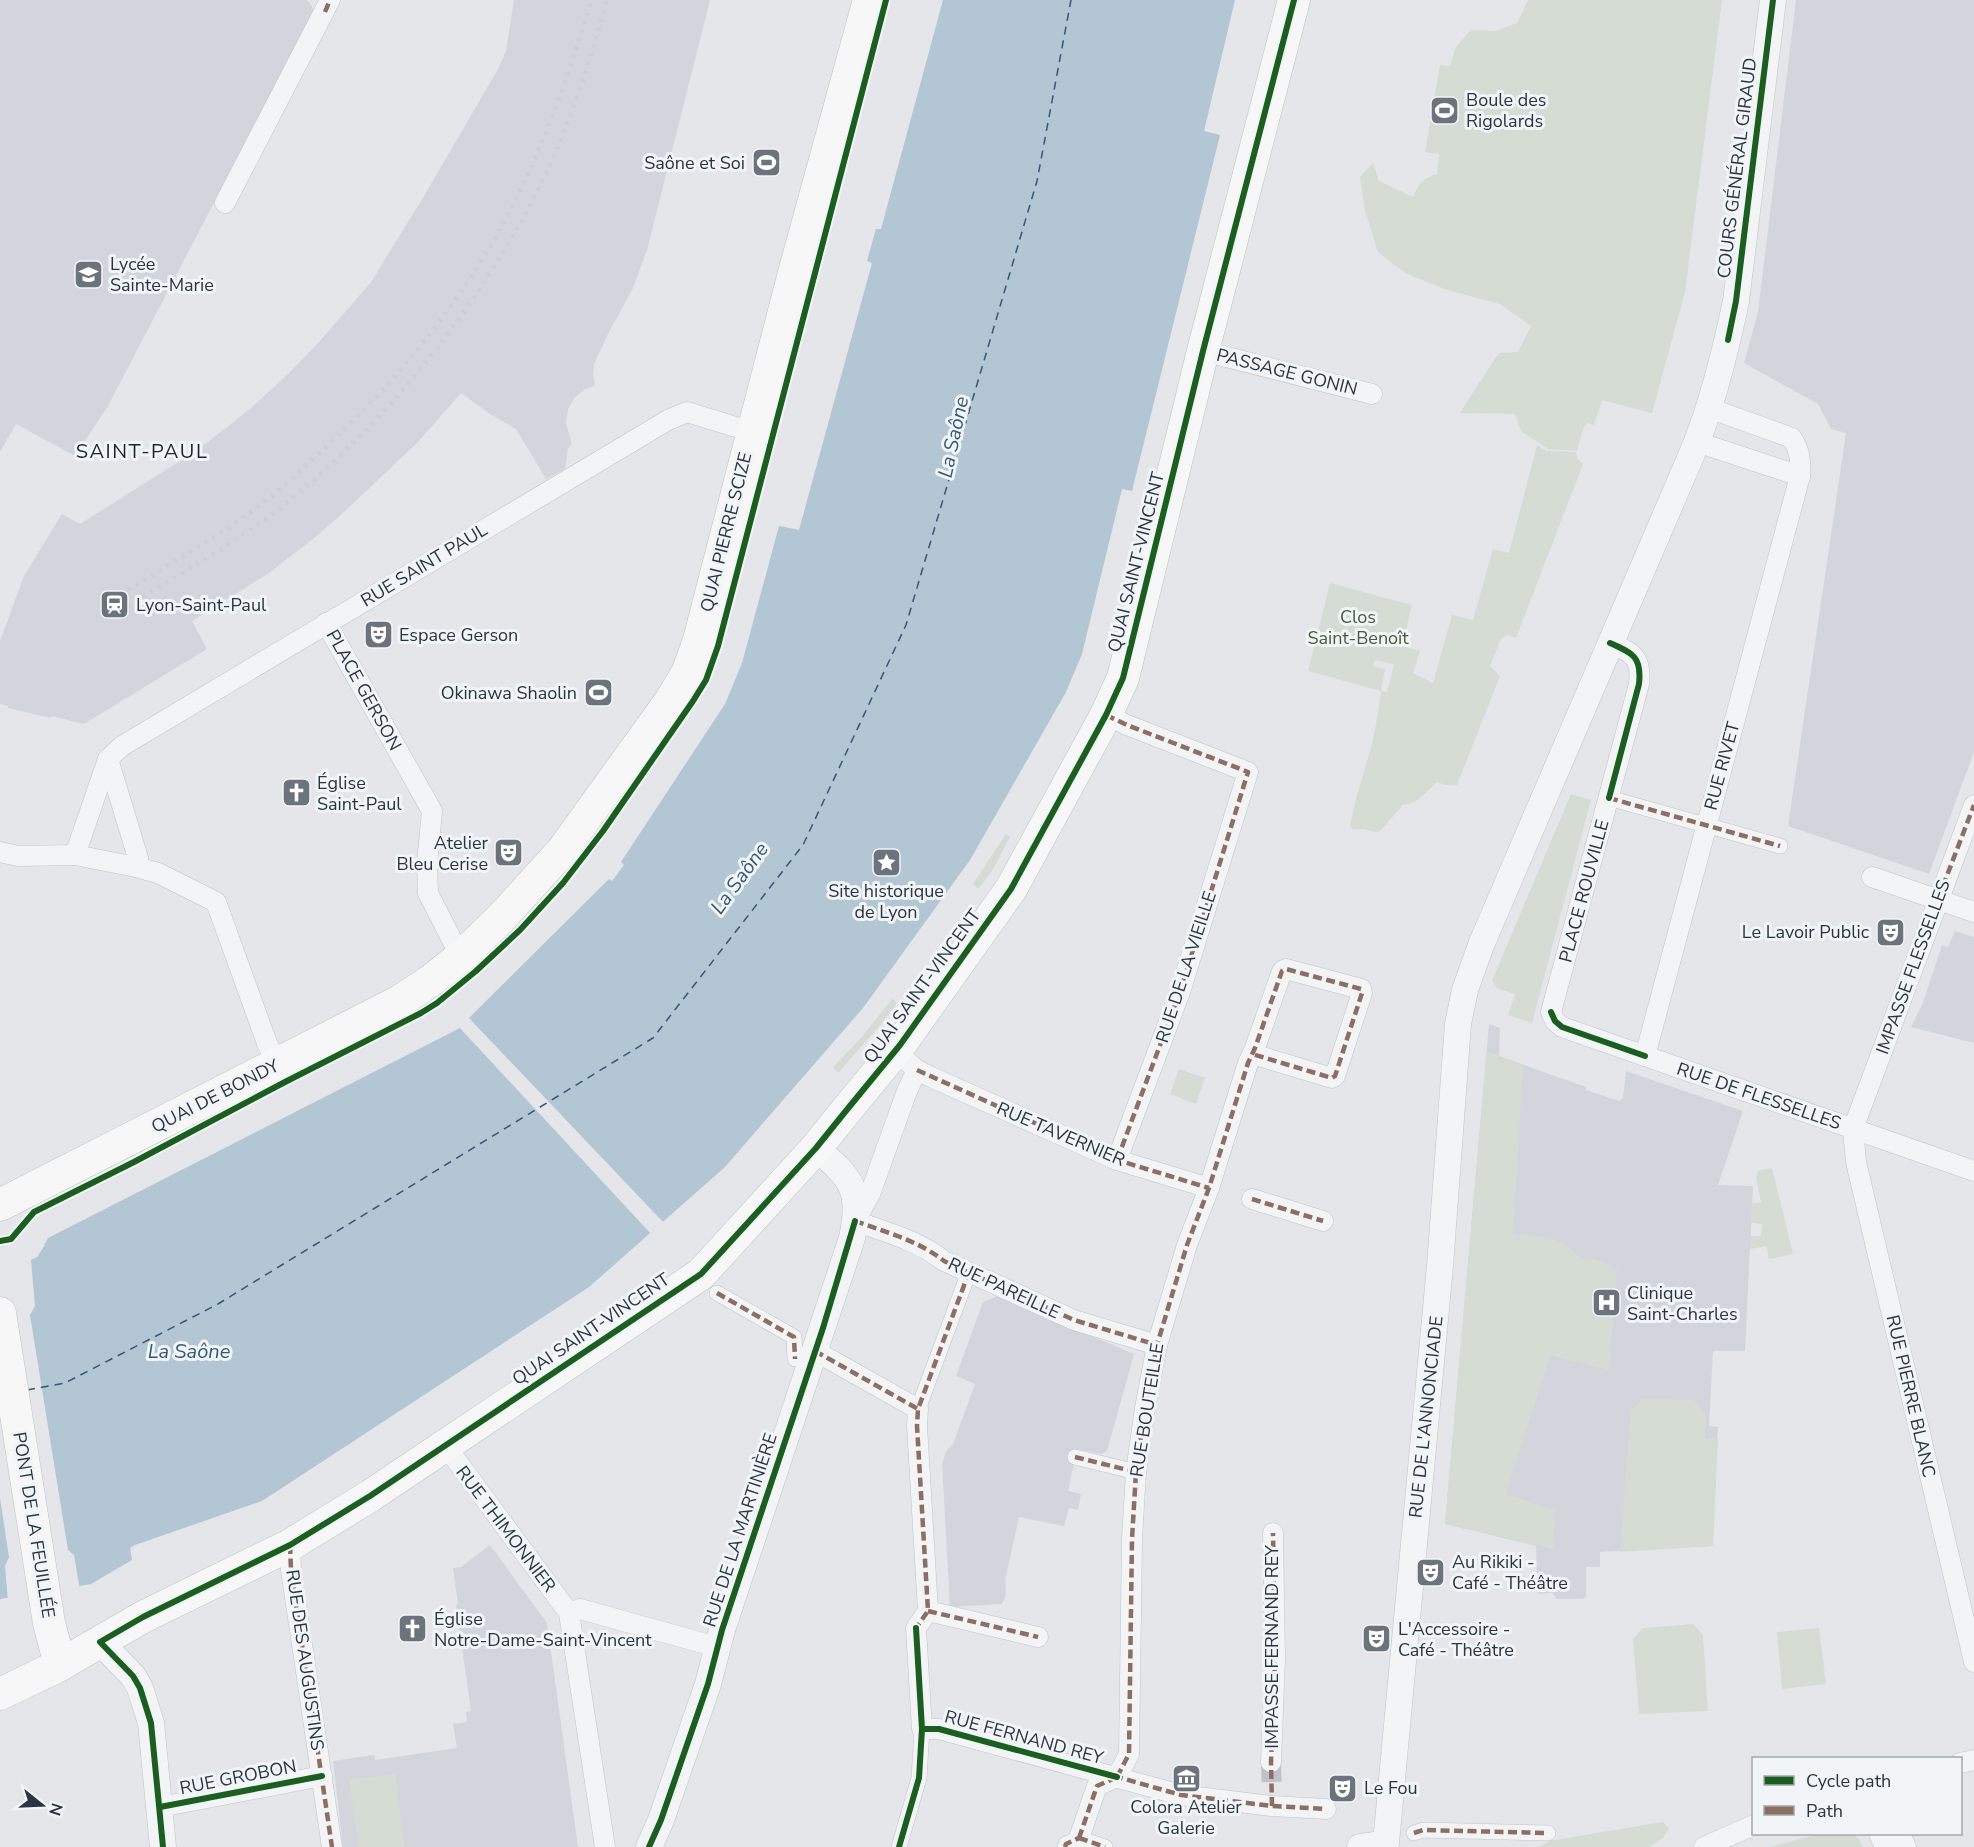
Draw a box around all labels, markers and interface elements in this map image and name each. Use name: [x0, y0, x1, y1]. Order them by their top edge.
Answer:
street label: COURS GÉNÉRAL GIRAUD: [1712, 56, 1762, 280]
place label: Boule des Rigolards: [1466, 88, 1546, 133]
sports icon: Boule des Rigolards: [1429, 94, 1461, 126]
sports icon: Saône et Soi: [750, 147, 782, 179]
place label: Saône et Soi: [644, 151, 745, 175]
place label: Lycée Sainte-Marie: [110, 252, 214, 297]
school or university icon: Lycée Sainte-Marie: [73, 258, 105, 290]
street label: PASSAGE GONIN: [1214, 343, 1360, 401]
water label: La Saône: [932, 394, 975, 480]
district label: SAINT-PAUL: [76, 438, 208, 465]
street label: QUAI PIERRE SCIZE: [695, 450, 757, 614]
street label: QUAI SAINT-VINCENT: [1102, 469, 1170, 655]
street label: RUE SAINT PAUL: [356, 518, 492, 612]
station icon: Lyon-Saint-Paul: [99, 589, 131, 621]
place label: Lyon-Saint-Paul: [136, 593, 267, 617]
park label: Clos Saint-Benoît: [1307, 605, 1409, 650]
theatre icon: Espace Gerson: [362, 619, 394, 651]
place label: Espace Gerson: [399, 623, 518, 647]
street label: PLACE GERSON: [321, 625, 407, 755]
sports icon: Okinawa Shaolin: [582, 677, 614, 709]
place label: Okinawa Shaolin: [441, 681, 577, 705]
street label: RUE RIVET: [1699, 719, 1745, 813]
place label: Église Saint-Paul: [317, 771, 402, 816]
church icon: Église Saint-Paul: [280, 777, 312, 809]
street label: PLACE ROUVILLE: [1553, 817, 1615, 965]
place label: Atelier Bleu Cerise: [396, 831, 489, 876]
theatre icon: Atelier Bleu Cerise: [493, 837, 525, 869]
water label: La Saône: [704, 837, 775, 920]
place icon: Site historique de Lyon: [870, 846, 902, 878]
street label: IMPASSE FLESSELLES: [1870, 876, 1956, 1058]
place label: Site historique de Lyon: [828, 879, 944, 924]
street label: RUE DE LA VIEILLE: [1150, 888, 1222, 1046]
street label: QUAI SAINT-VINCENT: [858, 904, 986, 1068]
theatre icon: Le Lavoir Public: [1874, 916, 1906, 948]
place label: Le Lavoir Public: [1742, 920, 1869, 944]
street label: QUAI DE BONDY: [147, 1053, 283, 1139]
street label: RUE DE FLESSELLES: [1674, 1057, 1844, 1135]
street label: RUE TAVERNIER: [993, 1096, 1129, 1172]
street label: RUE PAREILLE: [944, 1252, 1064, 1324]
street label: QUAI SAINT-VINCENT: [508, 1267, 675, 1391]
place label: Clinique Saint-Charles: [1627, 1281, 1738, 1326]
hospital icon: Clinique Saint-Charles: [1590, 1287, 1622, 1319]
street label: RUE PIERRE BLANC: [1881, 1312, 1941, 1480]
street label: RUE DE L'ANNONCIADE: [1403, 1315, 1449, 1519]
water label: La Saône: [148, 1338, 231, 1365]
street label: RUE BOUTEILLE: [1125, 1341, 1169, 1479]
street label: PONT DE LA FEUILLÉE: [7, 1430, 61, 1620]
street label: RUE DE LA MARTINIÈRE: [697, 1430, 783, 1630]
street label: RUE THIMONNIER: [451, 1461, 561, 1597]
street label: IMPASSE FERNAND REY: [1260, 1545, 1284, 1749]
place label: Au Rikiki - Café - Théâtre: [1452, 1550, 1568, 1595]
theatre icon: Au Rikiki - Café - Théâtre: [1415, 1556, 1447, 1588]
street label: RUE DES AUGUSTINS: [280, 1568, 330, 1752]
place label: Église Notre-Dame-Saint-Vincent: [434, 1607, 652, 1652]
church icon: Église Notre-Dame-Saint-Vincent: [397, 1613, 429, 1645]
place label: L'Accessoire - Café - Théâtre: [1398, 1617, 1514, 1662]
theatre icon: L'Accessoire - Café - Théâtre: [1361, 1623, 1393, 1655]
street label: RUE FERNAND REY: [942, 1704, 1106, 1770]
street label: RUE GROBON: [178, 1754, 298, 1800]
legend: [1752, 1757, 1962, 1835]
museum icon: Colora Atelier Galerie: [1170, 1762, 1202, 1794]
text: Cycle path: [1806, 1769, 1891, 1793]
theatre icon: Le Fou: [1327, 1772, 1359, 1804]
north arrow: [12, 1775, 72, 1835]
place label: Le Fou: [1364, 1776, 1418, 1800]
place label: Colora Atelier Galerie: [1130, 1795, 1242, 1840]
text: Path: [1806, 1799, 1843, 1823]
text: N: [43, 1800, 68, 1818]

